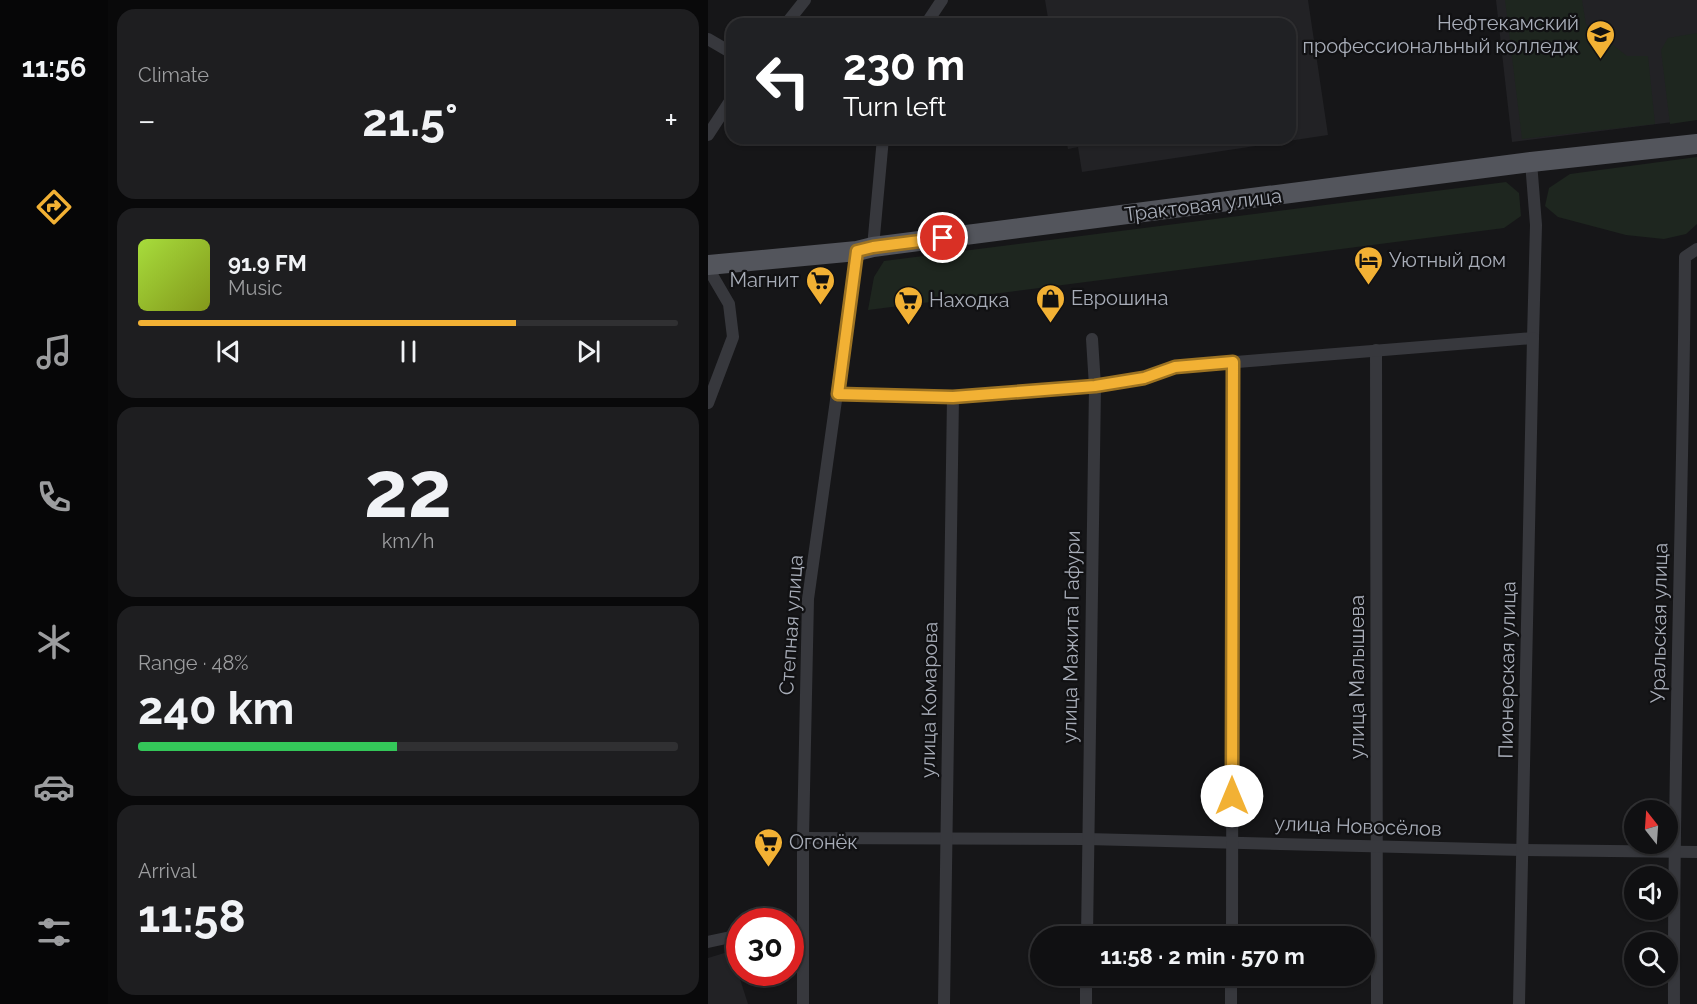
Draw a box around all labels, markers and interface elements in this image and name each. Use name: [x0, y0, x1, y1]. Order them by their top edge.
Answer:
place label: Нефтекамский профессиональный колледж: [1303, 11, 1579, 58]
school or university icon: Нефтекамский профессиональный колледж: [1584, 18, 1616, 60]
text: 230 m: [843, 41, 965, 90]
icon: left: [744, 42, 822, 120]
text: 11:56: [22, 52, 86, 83]
text: Climate: [138, 63, 209, 87]
text: Turn left: [843, 91, 946, 122]
text: 21.5°: [362, 94, 458, 147]
text: −: [138, 101, 156, 140]
text: +: [664, 101, 678, 140]
street label: Трактовая улица: [1123, 183, 1283, 227]
icon: directions: [33, 186, 75, 228]
pin: [917, 212, 968, 263]
icon: arrive: [926, 221, 959, 254]
hotel icon: Уютный дом: [1352, 244, 1384, 286]
place label: Уютный дом: [1389, 248, 1506, 272]
text: 91.9 FM: [228, 250, 307, 276]
supermarket icon: Магнит: [804, 264, 836, 306]
place label: Магнит: [729, 268, 799, 292]
text: Music: [228, 276, 282, 300]
shop icon: Еврошина: [1034, 282, 1066, 324]
supermarket icon: Находка: [892, 284, 924, 326]
place label: Еврошина: [1071, 286, 1168, 310]
place label: Находка: [929, 288, 1009, 312]
icon: music: [33, 331, 75, 373]
icon: previous: [212, 335, 245, 368]
icon: pause: [392, 335, 425, 368]
icon: next: [572, 335, 605, 368]
text: 22: [364, 444, 452, 535]
icon: phone: [33, 476, 75, 518]
text: km/h: [382, 529, 434, 553]
street label: улица Мажита Гафури: [1057, 530, 1085, 744]
street label: Уральская улица: [1646, 543, 1672, 703]
street label: Степная улица: [774, 554, 808, 696]
street label: Пионерская улица: [1493, 581, 1521, 759]
street label: улица Малышева: [1345, 595, 1369, 759]
icon: climate: [33, 621, 75, 663]
street label: улица Комарова: [916, 622, 942, 778]
text: Range · 48%: [138, 651, 249, 675]
text: 240 km: [138, 682, 295, 735]
position arrow: [1200, 764, 1264, 828]
icon: car: [33, 766, 75, 808]
north arrow: [1624, 800, 1678, 854]
map controls: [1624, 800, 1678, 986]
street label: улица Новосёлов: [1274, 811, 1442, 841]
supermarket icon: Огонёк: [752, 826, 784, 868]
place label: Огонёк: [789, 830, 858, 854]
text: Arrival: [138, 859, 197, 883]
button: sound: [1624, 866, 1678, 920]
text: 11:58: [138, 890, 246, 943]
speed limit sign: 30: [726, 908, 804, 986]
icon: filters: [33, 911, 75, 953]
button: search: [1624, 932, 1678, 986]
text: 11:58 · 2 min · 570 m: [1100, 943, 1305, 969]

